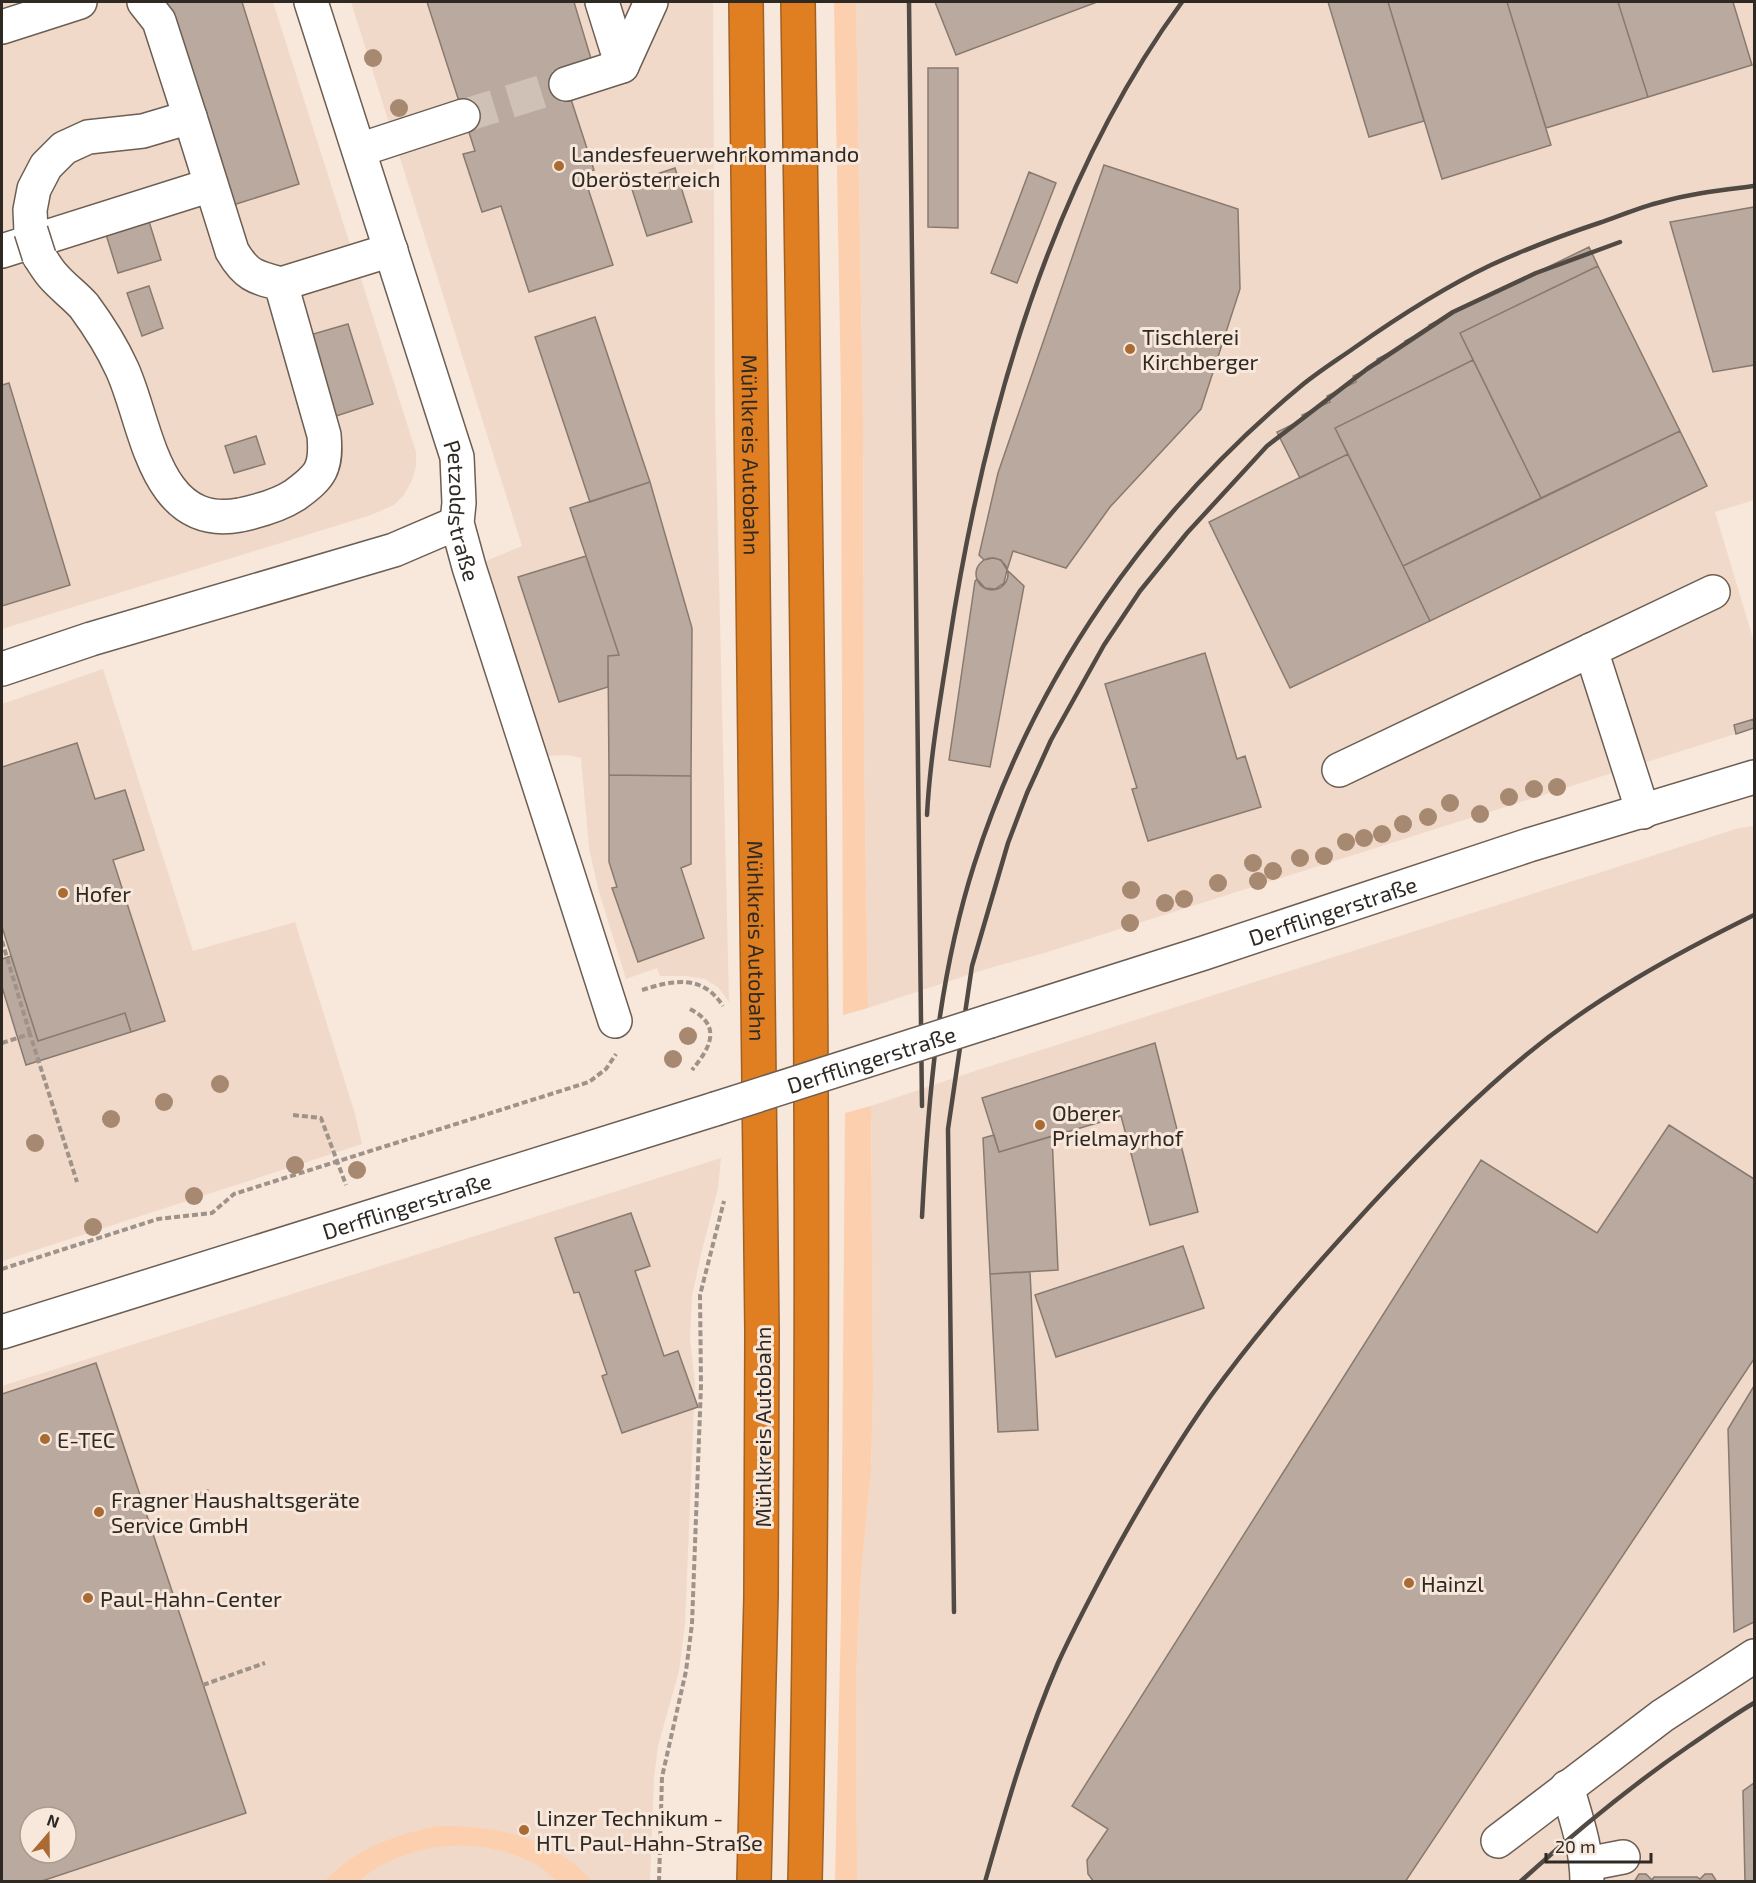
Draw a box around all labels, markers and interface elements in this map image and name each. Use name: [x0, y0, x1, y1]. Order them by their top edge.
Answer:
place label: Landesfeuerwehrkommando Oberösterreich: [571, 140, 859, 191]
marker: Landesfeuerwehrkommando Oberösterreich: [552, 159, 566, 173]
place label: Tischlerei Kirchberger: [1142, 323, 1259, 374]
marker: Tischlerei Kirchberger: [1123, 342, 1137, 356]
street label: Mühlkreis Autobahn: [737, 354, 766, 556]
street label: Petzoldstraße: [439, 436, 486, 584]
street label: Mühlkreis Autobahn: [743, 840, 772, 1042]
street label: Derfflingerstraße: [1245, 870, 1420, 950]
place label: Hofer: [75, 880, 131, 906]
marker: Hofer: [56, 886, 70, 900]
street label: Derfflingerstraße: [784, 1020, 959, 1098]
place label: Oberer Prielmayrhof: [1052, 1099, 1184, 1150]
marker: Oberer Prielmayrhof: [1033, 1118, 1047, 1132]
street label: Derfflingerstraße: [319, 1167, 494, 1244]
street label: Mühlkreis Autobahn: [749, 1327, 775, 1528]
place label: E-TEC: [57, 1426, 115, 1452]
marker: E-TEC: [38, 1432, 52, 1446]
place label: Fragner Haushaltsgeräte Service GmbH: [111, 1486, 360, 1537]
marker: Fragner Haushaltsgeräte Service GmbH: [92, 1505, 106, 1519]
place label: Hainzl: [1421, 1570, 1484, 1596]
marker: Hainzl: [1402, 1576, 1416, 1590]
place label: Paul-Hahn-Center: [100, 1585, 282, 1611]
marker: Paul-Hahn-Center: [81, 1591, 95, 1605]
place label: Linzer Technikum - HTL Paul-Hahn-Straße: [536, 1804, 763, 1855]
north arrow: [18, 1805, 78, 1865]
text: N: [45, 1810, 62, 1831]
marker: Linzer Technikum - HTL Paul-Hahn-Straße: [517, 1823, 531, 1837]
scale bar: [1546, 1826, 1651, 1864]
text: 20 m: [1555, 1835, 1596, 1857]

